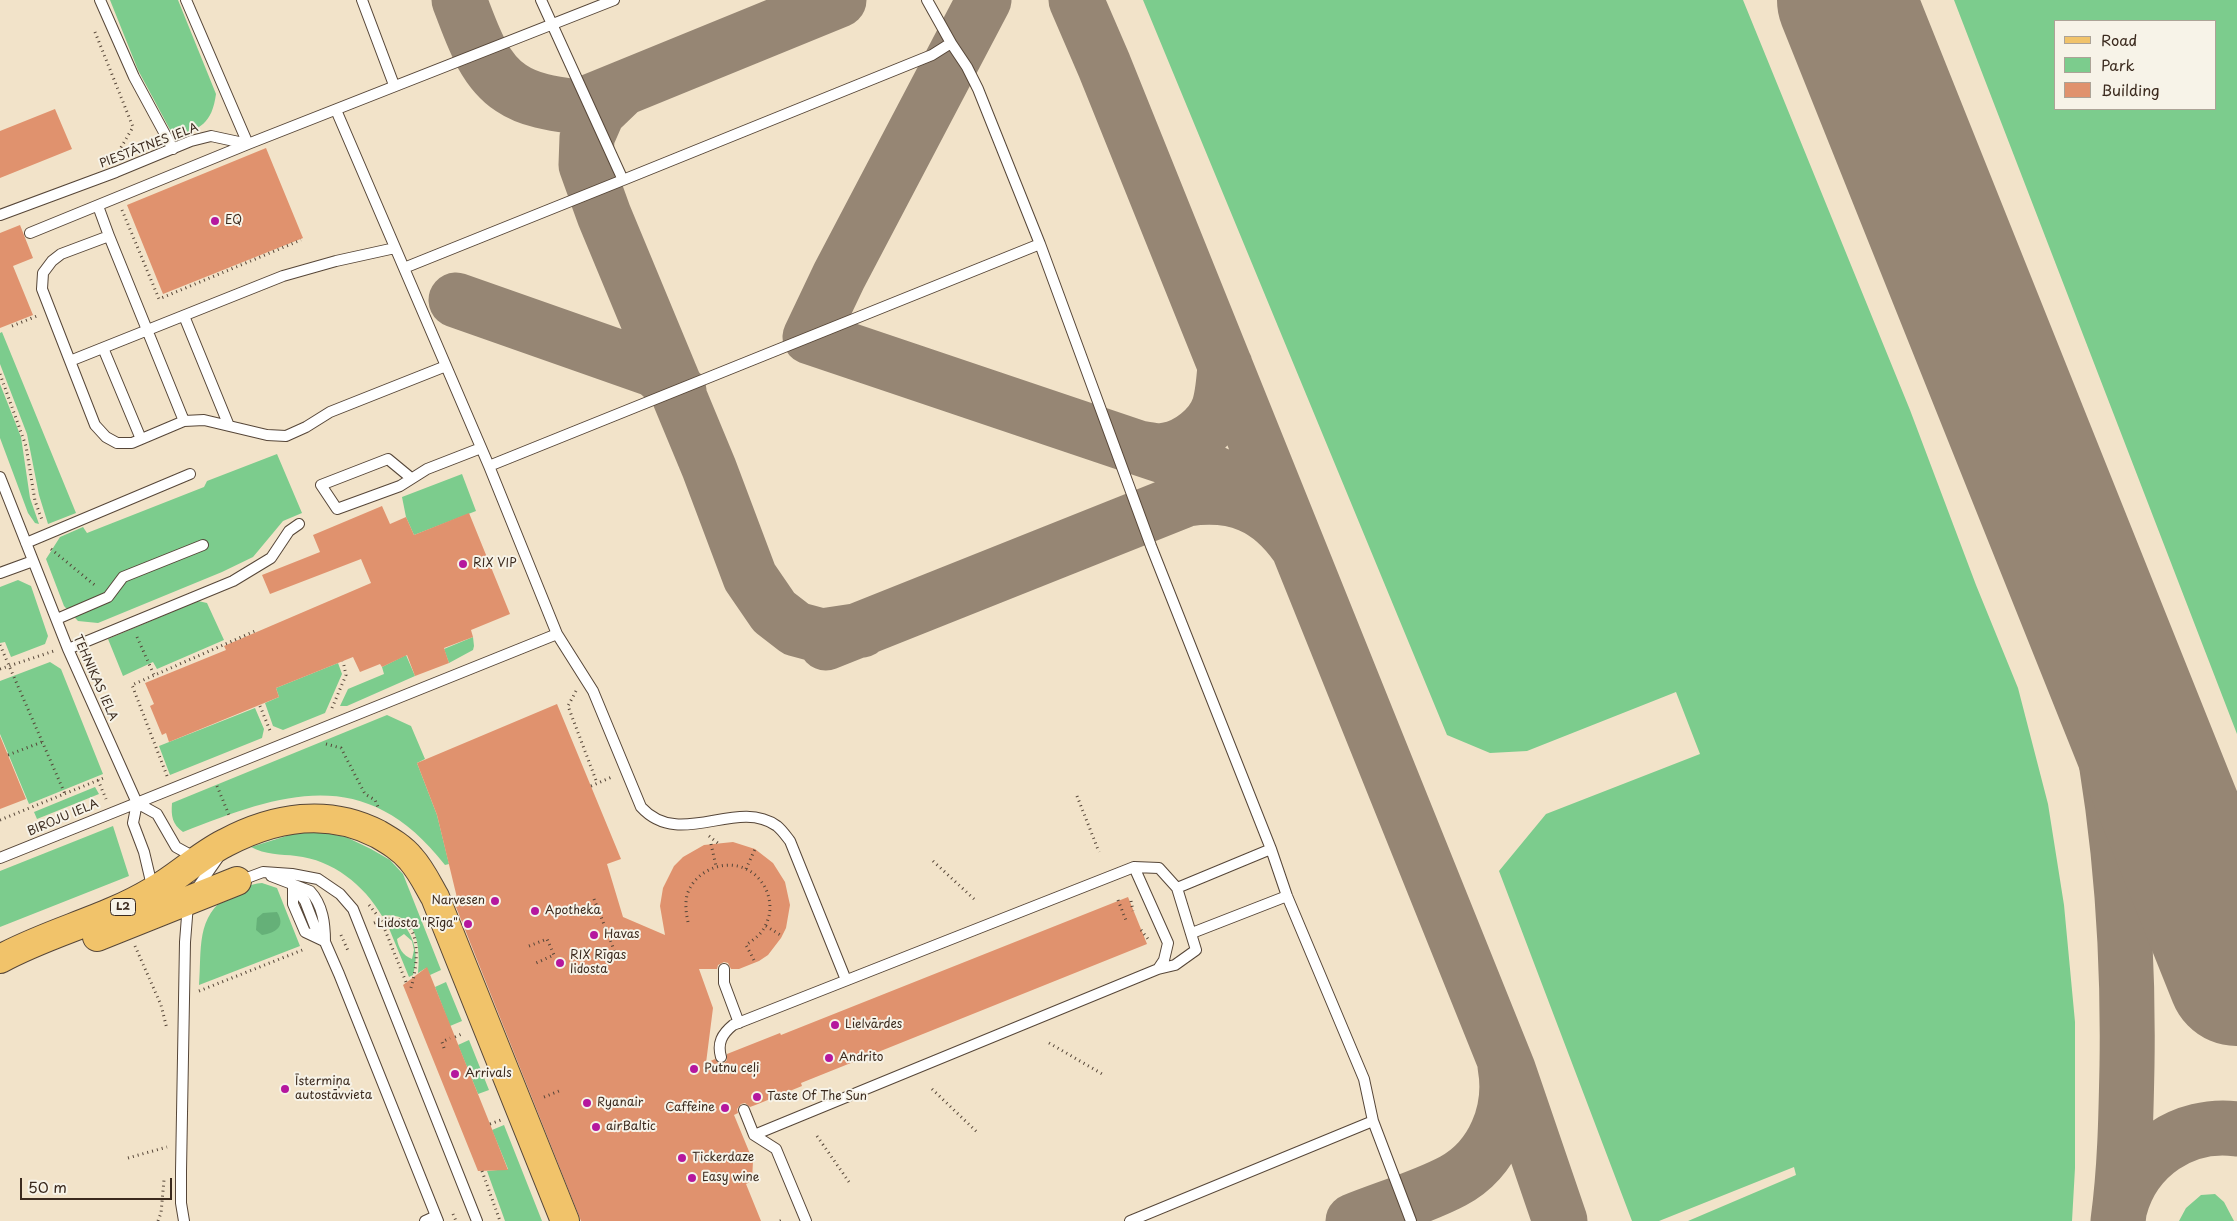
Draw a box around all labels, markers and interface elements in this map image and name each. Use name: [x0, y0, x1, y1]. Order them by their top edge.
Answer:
legend: [2054, 20, 2217, 110]
text: Road: [2101, 28, 2137, 51]
text: Park: [2101, 53, 2135, 76]
text: Building: [2101, 78, 2160, 101]
street label: PIESTĀTNES IELA: [98, 121, 200, 171]
place label: EQ: [225, 214, 242, 228]
marker: EQ: [209, 215, 221, 227]
place label: RIX VIP: [473, 557, 517, 571]
marker: RIX VIP: [457, 558, 469, 570]
street label: TEHNIKAS IELA: [70, 633, 120, 723]
street label: BIROJU IELA: [25, 797, 101, 839]
place label: Narvesen: [432, 894, 485, 908]
marker: Narvesen: [489, 895, 501, 907]
road number: L2: [110, 899, 136, 916]
place label: Apotheka: [545, 904, 601, 918]
marker: Apotheka: [529, 905, 541, 917]
place label: Lidosta "Rīga": [377, 917, 458, 931]
marker: Lidosta "Rīga": [462, 918, 474, 930]
place label: Havas: [604, 928, 640, 942]
marker: Havas: [588, 929, 600, 941]
place label: RIX Rīgas lidosta: [570, 949, 626, 977]
marker: RIX Rīgas lidosta: [554, 957, 566, 969]
place label: Lielvārdes: [845, 1018, 902, 1032]
marker: Lielvārdes: [829, 1019, 841, 1031]
place label: Andrito: [839, 1051, 883, 1065]
marker: Andrito: [823, 1052, 835, 1064]
place label: Putnu ceļi: [704, 1062, 759, 1076]
marker: Putnu ceļi: [688, 1063, 700, 1075]
place label: Arrivals: [465, 1067, 512, 1081]
marker: Arrivals: [449, 1068, 461, 1080]
place label: Īstermiņa autostāvvieta: [295, 1075, 372, 1103]
marker: Īstermiņa autostāvvieta: [279, 1083, 291, 1095]
place label: Taste Of The Sun: [767, 1090, 867, 1104]
marker: Taste Of The Sun: [751, 1091, 763, 1103]
place label: Ryanair: [597, 1096, 643, 1110]
marker: Ryanair: [581, 1097, 593, 1109]
place label: Caffeine: [665, 1101, 715, 1115]
marker: Caffeine: [719, 1102, 731, 1114]
place label: airBaltic: [606, 1120, 656, 1134]
marker: airBaltic: [590, 1121, 602, 1133]
place label: Tickerdaze: [692, 1151, 754, 1165]
marker: Tickerdaze: [676, 1152, 688, 1164]
scale bar: [22, 1168, 175, 1200]
place label: Easy wine: [702, 1171, 759, 1185]
marker: Easy wine: [686, 1172, 698, 1184]
text: 50 m: [28, 1175, 67, 1198]

